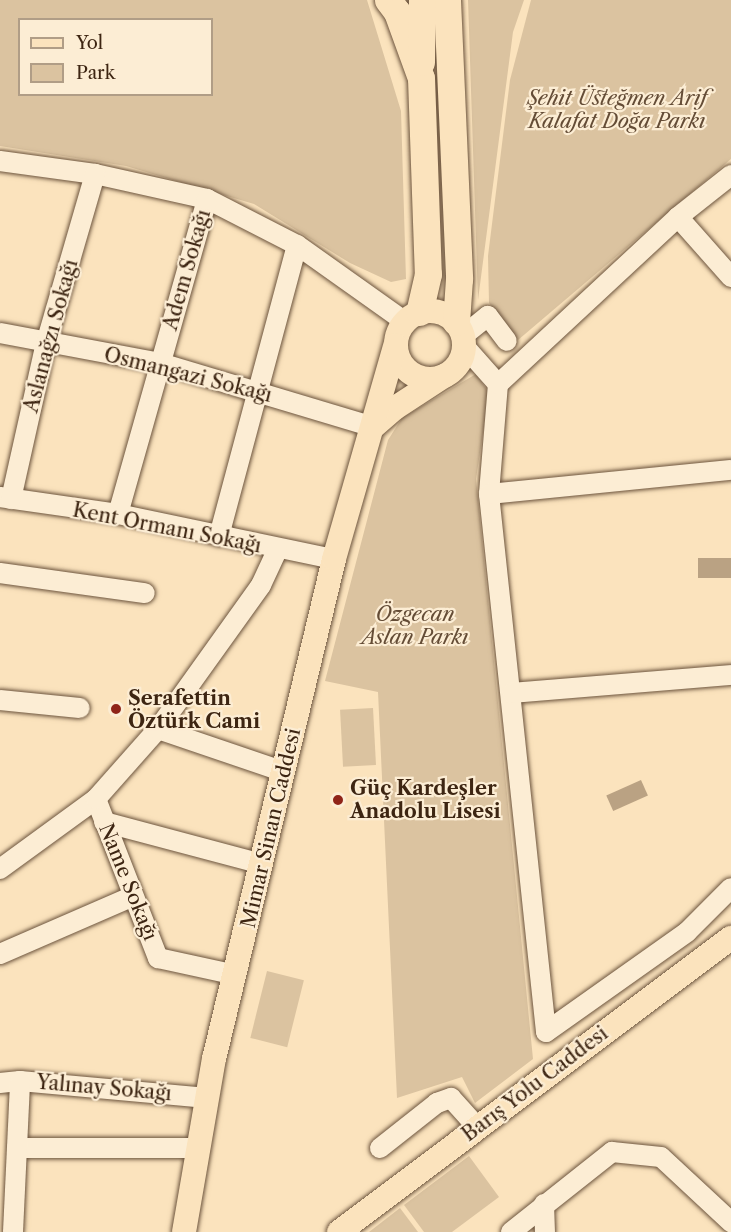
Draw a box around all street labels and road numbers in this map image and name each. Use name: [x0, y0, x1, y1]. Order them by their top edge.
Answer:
street label: Adem Sokağı: [158, 207, 216, 333]
street label: Aslanağzı Sokağı: [19, 257, 83, 415]
street label: Osmangazi Sokağı: [102, 343, 274, 407]
street label: Kent Ormanı Sokağı: [71, 498, 263, 558]
street label: Mimar Sinan Caddesi: [236, 726, 306, 930]
street label: Name Sokağı: [94, 820, 162, 944]
street label: Barış Yolu Caddesi: [457, 1021, 613, 1147]
street label: Yalınay Sokağı: [35, 1070, 173, 1106]

